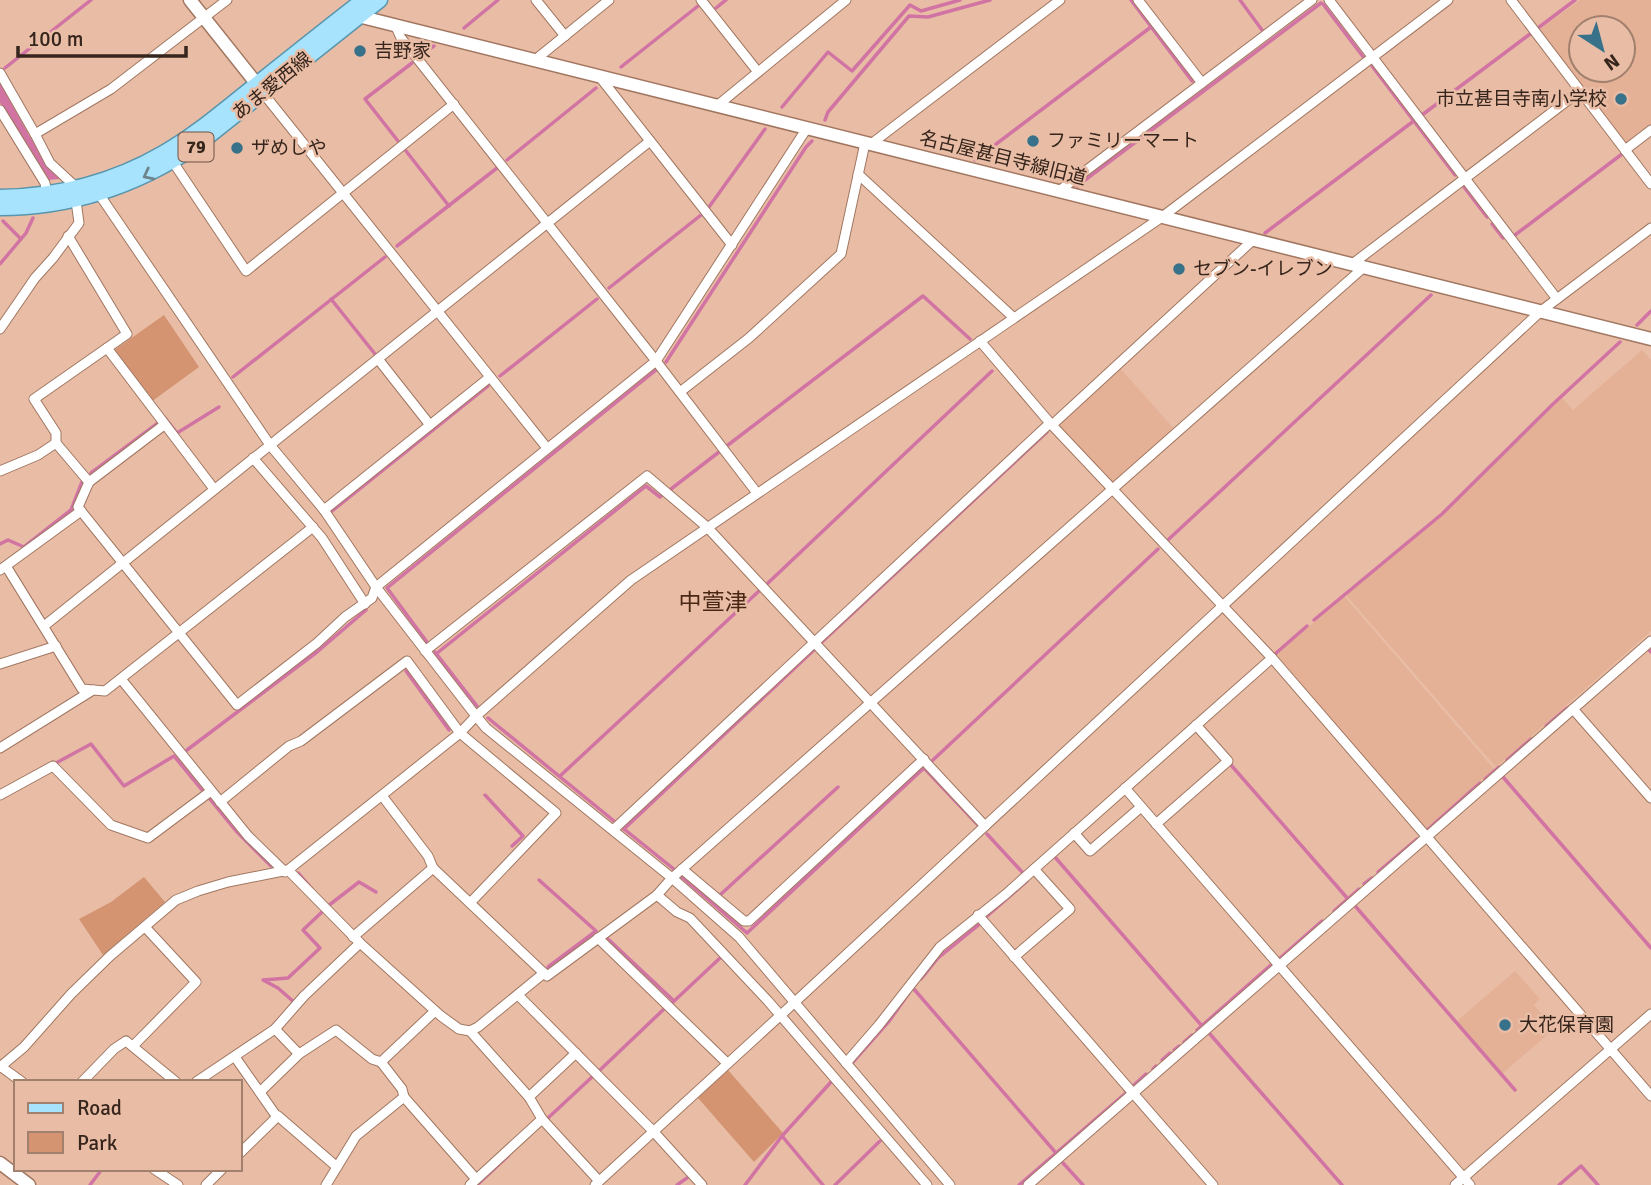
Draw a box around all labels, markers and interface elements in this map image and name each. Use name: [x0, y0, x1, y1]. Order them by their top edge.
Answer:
scale bar: [18, 14, 186, 58]
north arrow: [1567, 14, 1637, 84]
text: 100 m: [28, 26, 83, 52]
place label: 吉野家: [374, 39, 431, 63]
marker: 吉野家: [352, 43, 368, 59]
street label: あま愛西線: [228, 47, 316, 125]
text: N: [1599, 48, 1624, 76]
place label: 市立甚目寺南小学校: [1436, 87, 1607, 111]
marker: 市立甚目寺南小学校: [1613, 91, 1629, 107]
street label: 名古屋甚目寺線旧道: [917, 126, 1089, 190]
place label: ファミリーマート: [1047, 129, 1199, 153]
road number: 79: [178, 132, 214, 162]
marker: ファミリーマート: [1025, 133, 1041, 149]
place label: ザめしや: [251, 136, 327, 160]
marker: ザめしや: [229, 140, 245, 156]
one-way arrow: [143, 166, 155, 180]
place label: セブン-イレブン: [1193, 257, 1333, 281]
marker: セブン-イレブン: [1171, 261, 1187, 277]
district label: 中萱津: [679, 588, 748, 617]
place label: 大花保育園: [1519, 1013, 1614, 1037]
marker: 大花保育園: [1497, 1017, 1513, 1033]
legend: [14, 1080, 242, 1171]
text: Road: [77, 1095, 122, 1121]
text: Park: [77, 1130, 118, 1156]

